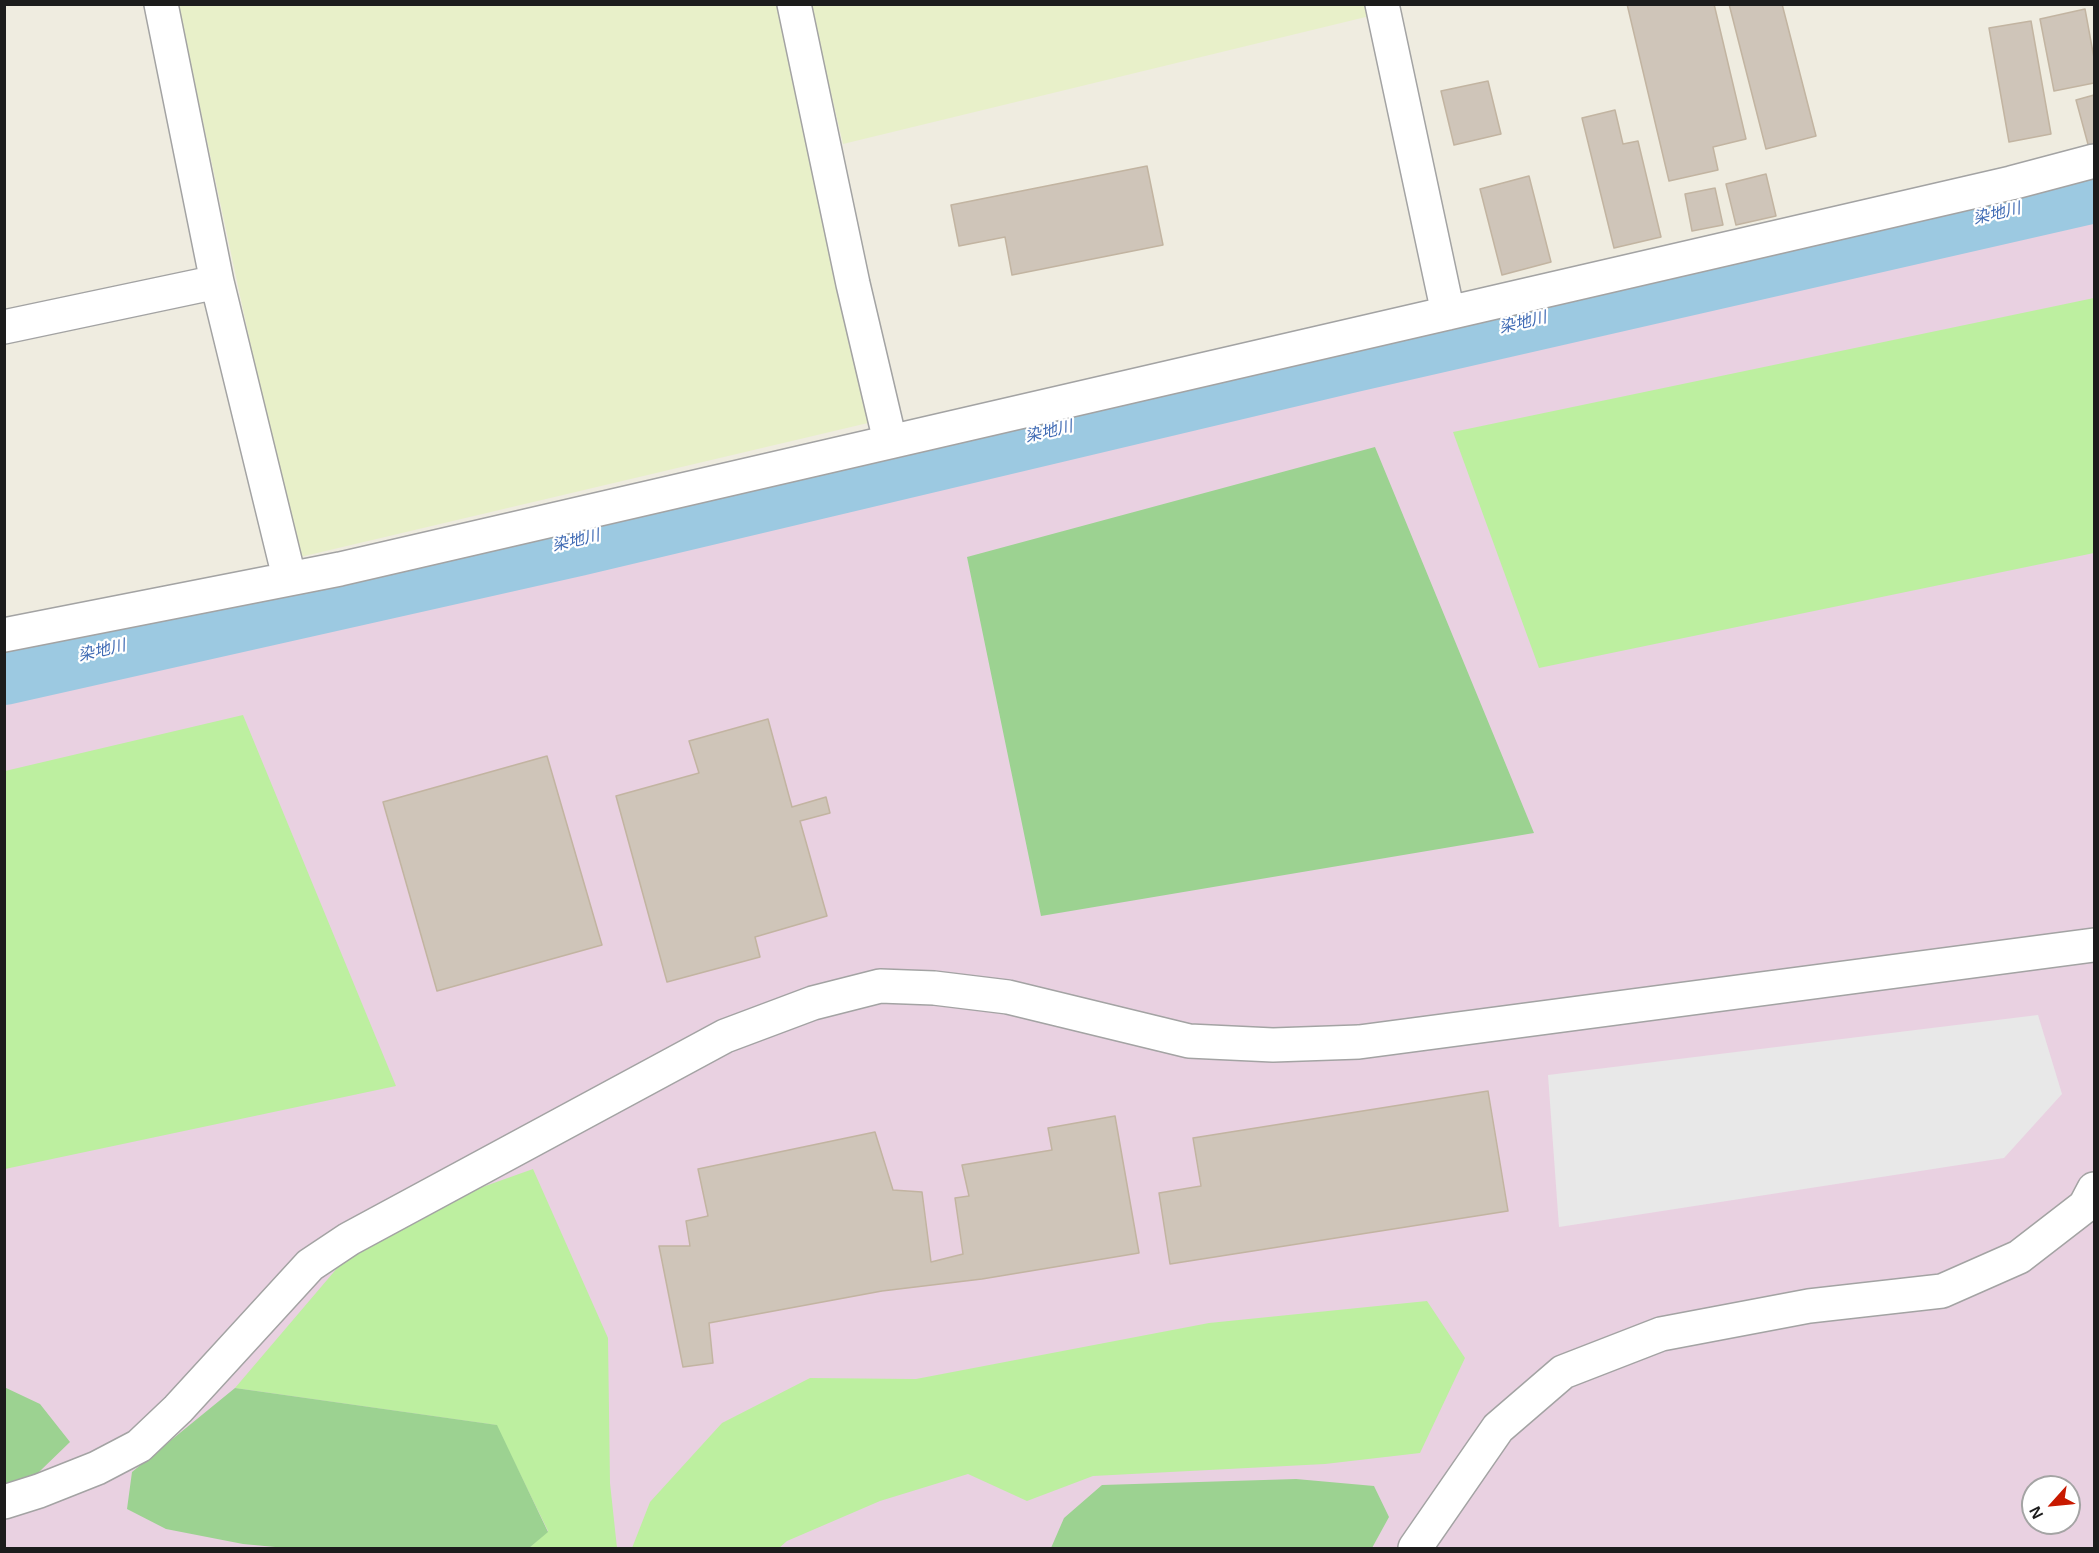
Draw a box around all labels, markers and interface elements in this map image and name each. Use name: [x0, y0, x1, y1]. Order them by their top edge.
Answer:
water label: 染地川: [1971, 199, 2023, 229]
water label: 染地川: [1497, 308, 1549, 338]
water label: 染地川: [1023, 417, 1075, 447]
water label: 染地川: [550, 526, 602, 556]
water label: 染地川: [76, 636, 128, 666]
north arrow: [2021, 1475, 2081, 1535]
text: N: [2026, 1503, 2046, 1522]

